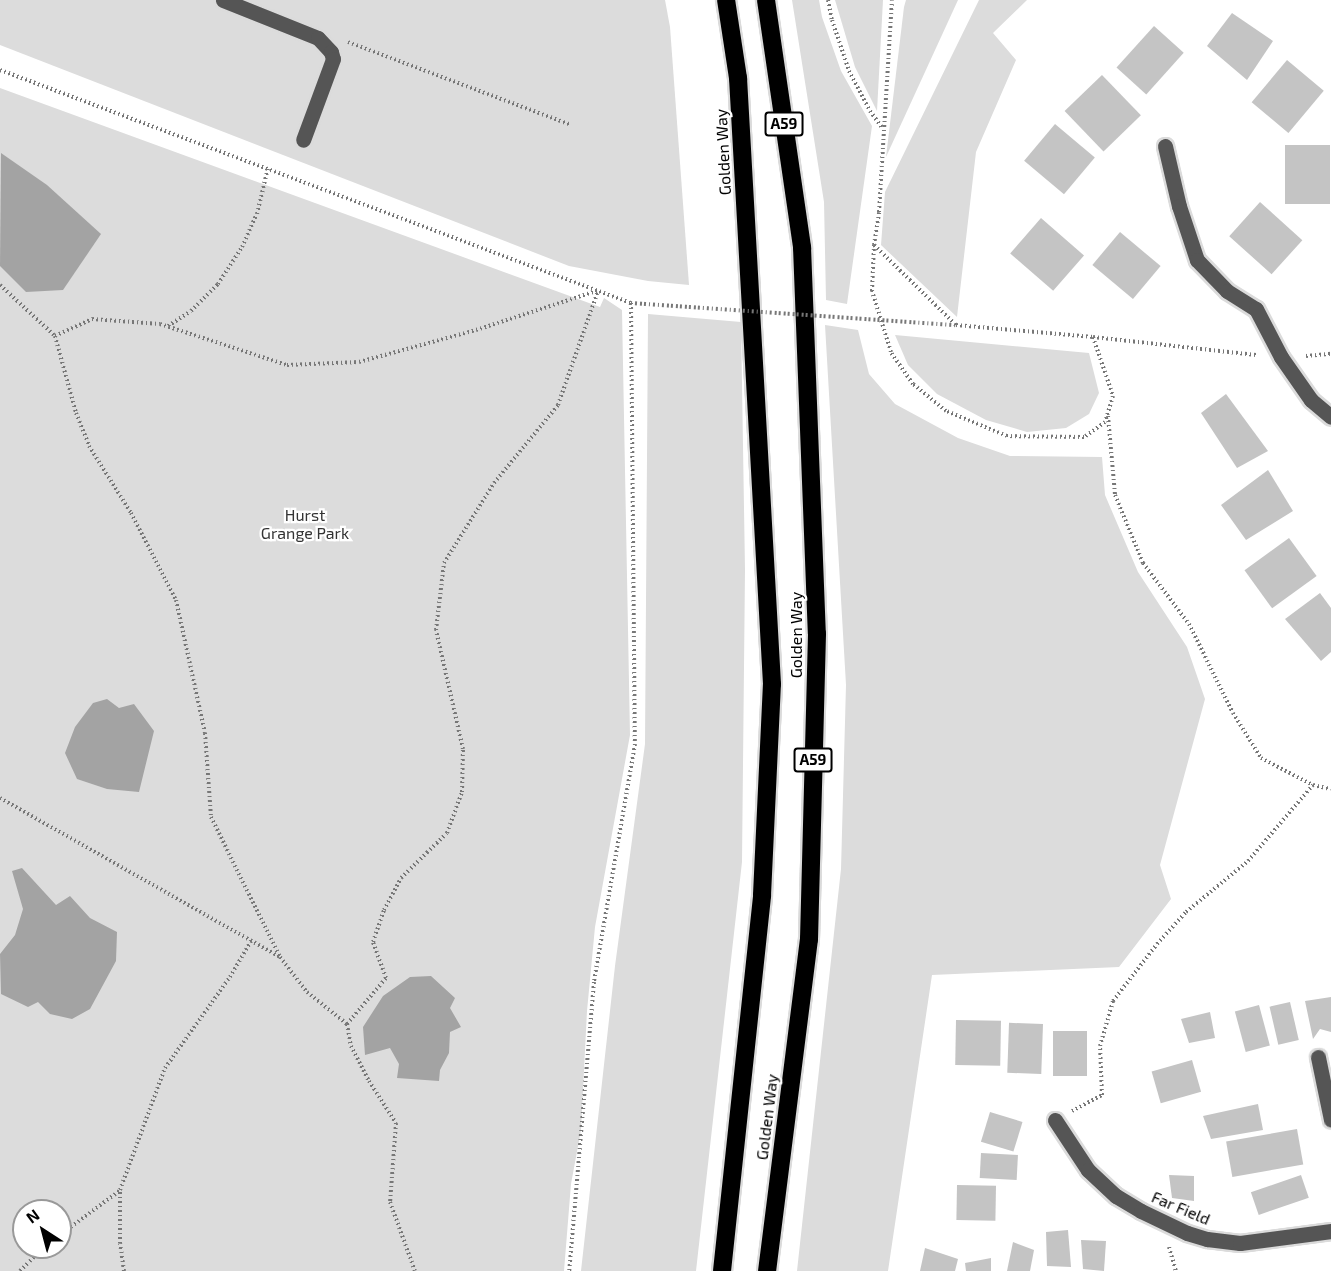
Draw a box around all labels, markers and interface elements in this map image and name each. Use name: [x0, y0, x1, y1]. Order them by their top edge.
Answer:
street label: Golden Way: [711, 108, 735, 196]
road number: A59: [764, 112, 804, 136]
park label: Hurst Grange Park: [261, 505, 349, 543]
street label: Golden Way: [786, 592, 806, 678]
road number: A59: [794, 748, 832, 772]
street label: Golden Way: [752, 1073, 782, 1161]
street label: Far Field: [1149, 1187, 1213, 1229]
north arrow: [12, 1199, 72, 1259]
text: N: [22, 1205, 43, 1227]

